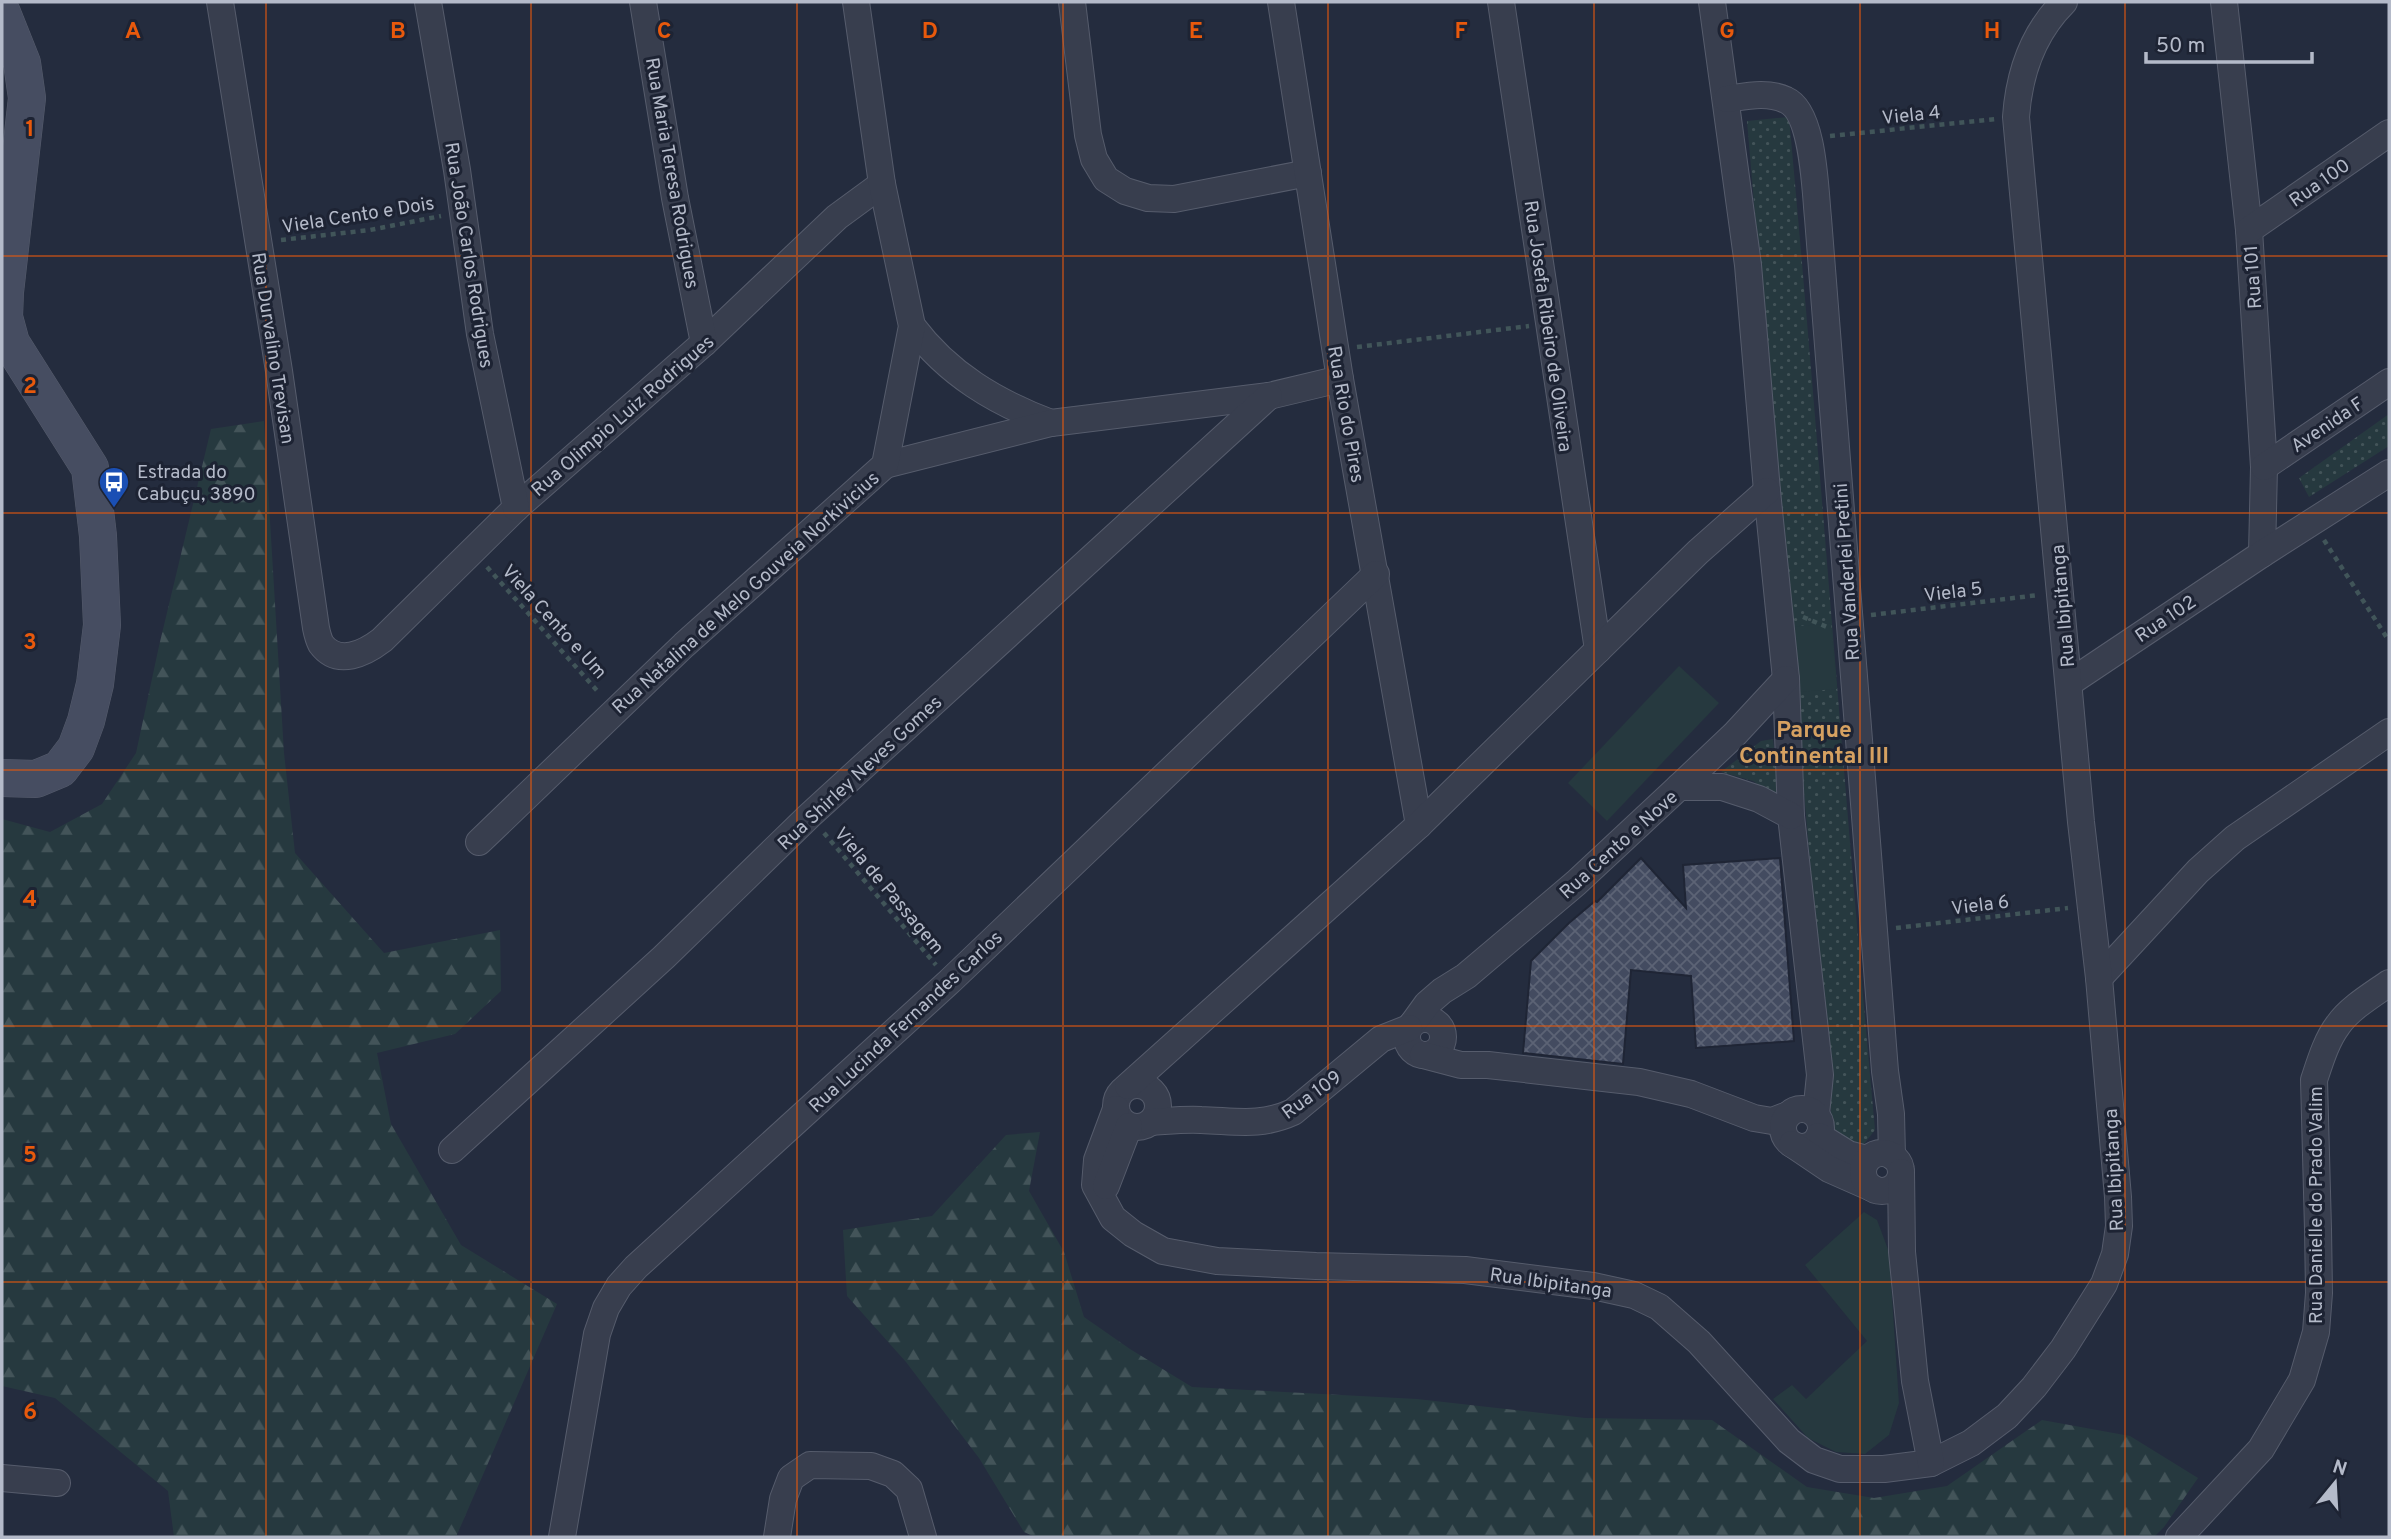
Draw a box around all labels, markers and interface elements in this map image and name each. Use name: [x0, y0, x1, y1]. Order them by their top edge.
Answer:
text: A: [125, 18, 141, 47]
text: B: [390, 18, 406, 47]
text: C: [657, 18, 671, 47]
text: D: [922, 18, 938, 47]
text: E: [1189, 18, 1203, 47]
text: F: [1454, 18, 1468, 47]
text: G: [1719, 18, 1735, 47]
text: H: [1984, 18, 2000, 47]
scale bar: [2146, 21, 2312, 65]
text: 50 m: [2156, 33, 2205, 60]
street label: Rua Maria Teresa Rodrigues: [639, 56, 703, 291]
street label: Viela 4: [1881, 101, 1942, 131]
text: 1: [25, 116, 35, 145]
street label: Rua João Carlos Rodrigues: [438, 141, 498, 370]
street label: Rua 100: [2285, 154, 2355, 213]
street label: Viela Cento e Dois: [280, 192, 436, 240]
street label: Rua Josefa Ribeiro de Oliveira: [1517, 199, 1577, 454]
street label: Rua 101: [2240, 244, 2268, 310]
street label: Rua Durvalino Trevisan: [245, 251, 299, 446]
street label: Rua Olimpio Luiz Rodrigues: [527, 330, 720, 503]
street label: Rua Rio do Pires: [1321, 344, 1369, 485]
text: 2: [23, 373, 37, 402]
street label: Avenida F: [2287, 392, 2369, 459]
place label: Estrada do Cabuçu, 3890: [137, 461, 256, 507]
bus stop icon: Estrada do Cabuçu, 3890: [97, 465, 131, 509]
street label: Rua Natalina de Melo Gouveia Norkivicius: [608, 467, 885, 720]
street label: Rua Vanderlei Pretini: [1830, 482, 1866, 662]
street label: Rua Ibipitanga: [2047, 543, 2081, 668]
street label: Viela Cento e Um: [496, 560, 611, 685]
street label: Viela 5: [1923, 577, 1984, 608]
street label: Rua 102: [2131, 591, 2201, 649]
text: 3: [23, 629, 37, 658]
street label: Rua Shirley Neves Gomes: [773, 691, 948, 856]
district label: Parque Continental III: [1739, 717, 1889, 772]
street label: Rua Cento e Nove: [1555, 786, 1684, 905]
street label: Viela de Passagem: [828, 823, 949, 960]
text: 4: [23, 886, 37, 915]
street label: Viela 6: [1950, 891, 2011, 921]
street label: Rua Lucinda Fernandes Carlos: [804, 926, 1008, 1119]
street label: Rua 109: [1278, 1066, 1347, 1125]
street label: Rua Danielle do Prado Valim: [2305, 1086, 2329, 1324]
street label: Rua Ibipitanga: [2100, 1108, 2130, 1232]
text: 5: [23, 1142, 37, 1171]
street label: Rua Ibipitanga: [1488, 1264, 1613, 1304]
text: 6: [23, 1399, 37, 1428]
north arrow: [2300, 1448, 2370, 1518]
text: N: [2329, 1455, 2350, 1482]

